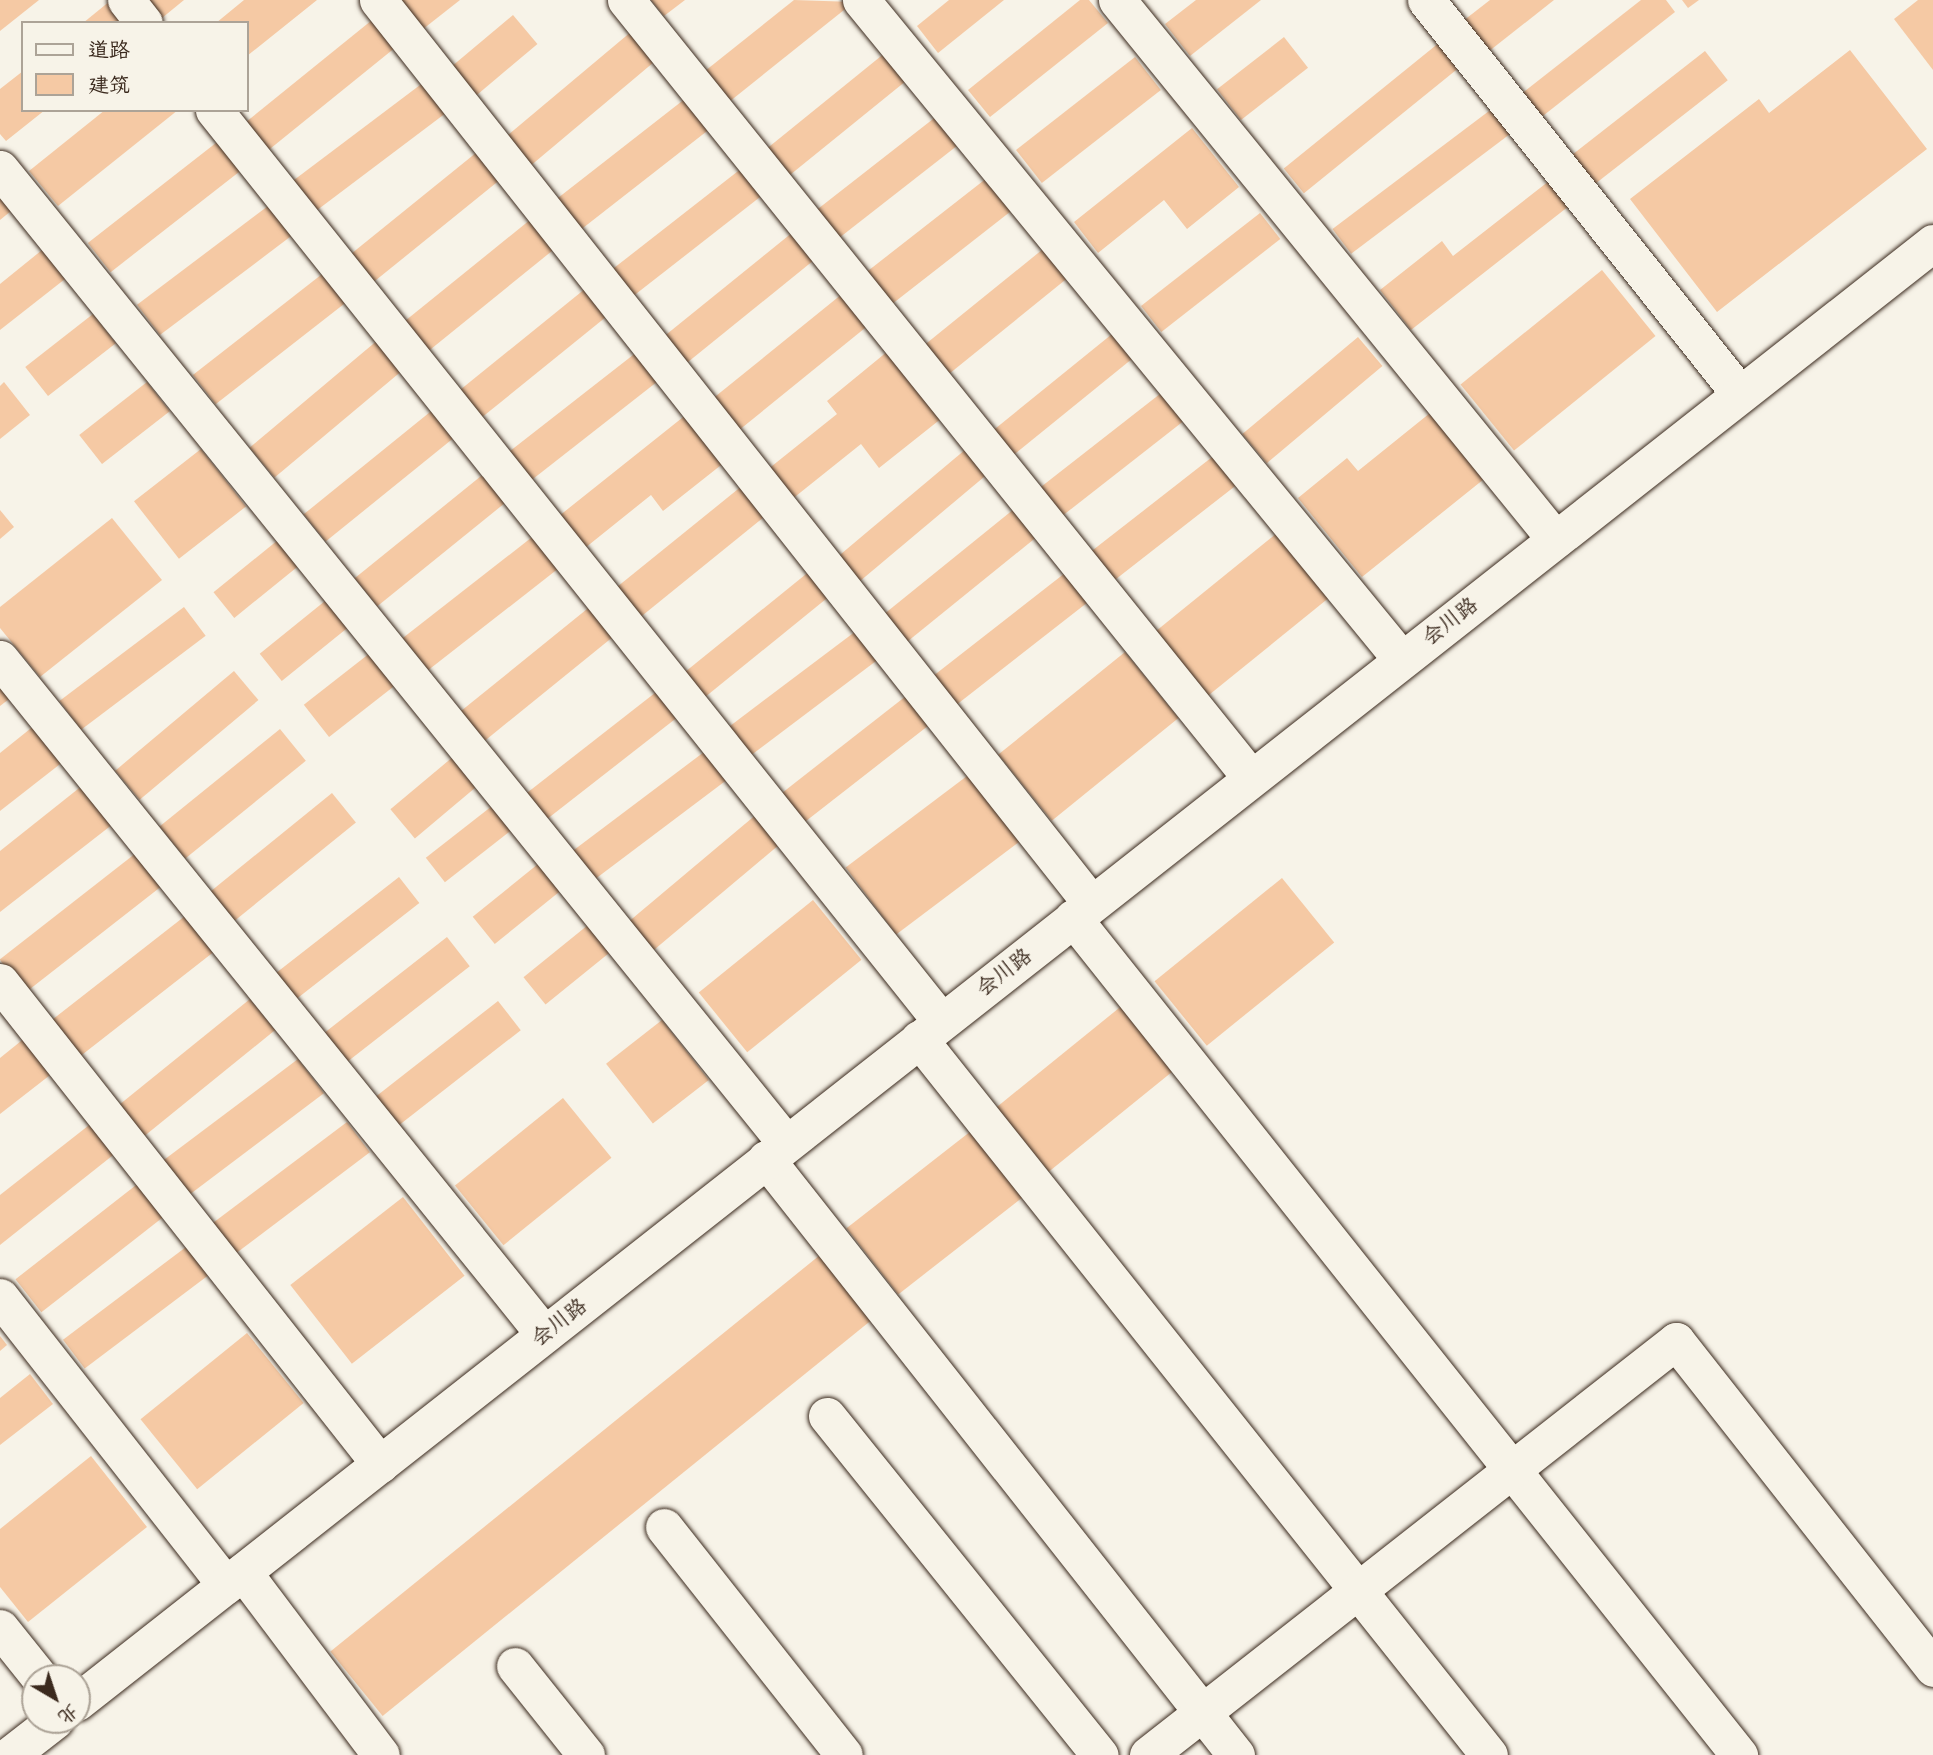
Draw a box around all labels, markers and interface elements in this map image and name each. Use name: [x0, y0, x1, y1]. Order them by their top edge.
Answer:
legend: [21, 21, 248, 112]
text: 道路: [88, 31, 130, 69]
text: 建筑: [88, 66, 130, 104]
street label: 会川路: [1417, 592, 1483, 650]
street label: 会川路: [971, 943, 1037, 1001]
street label: 会川路: [526, 1293, 592, 1351]
north arrow: [21, 1664, 91, 1734]
text: 北: [51, 1695, 86, 1733]

